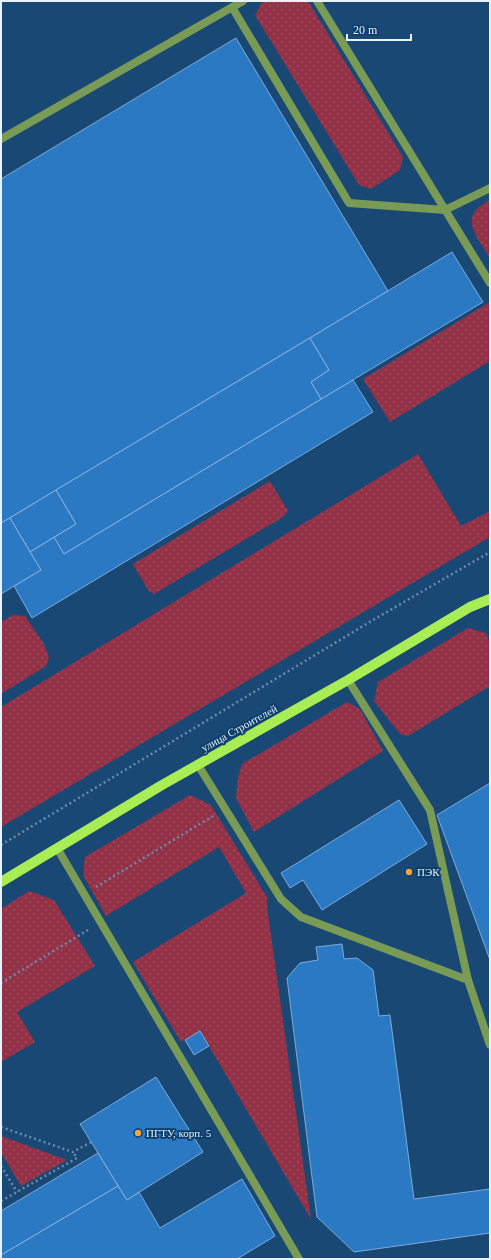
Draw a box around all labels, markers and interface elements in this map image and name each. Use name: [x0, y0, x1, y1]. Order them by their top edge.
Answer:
scale bar: [347, 16, 411, 42]
text: 20 m: [353, 23, 378, 37]
street label: улица Строителей: [199, 702, 279, 754]
place label: ПЭК: [417, 866, 440, 878]
marker: ПЭК: [404, 867, 414, 877]
place label: ПГТУ, корп. 5: [146, 1127, 212, 1139]
marker: ПГТУ, корп. 5: [133, 1128, 143, 1138]

